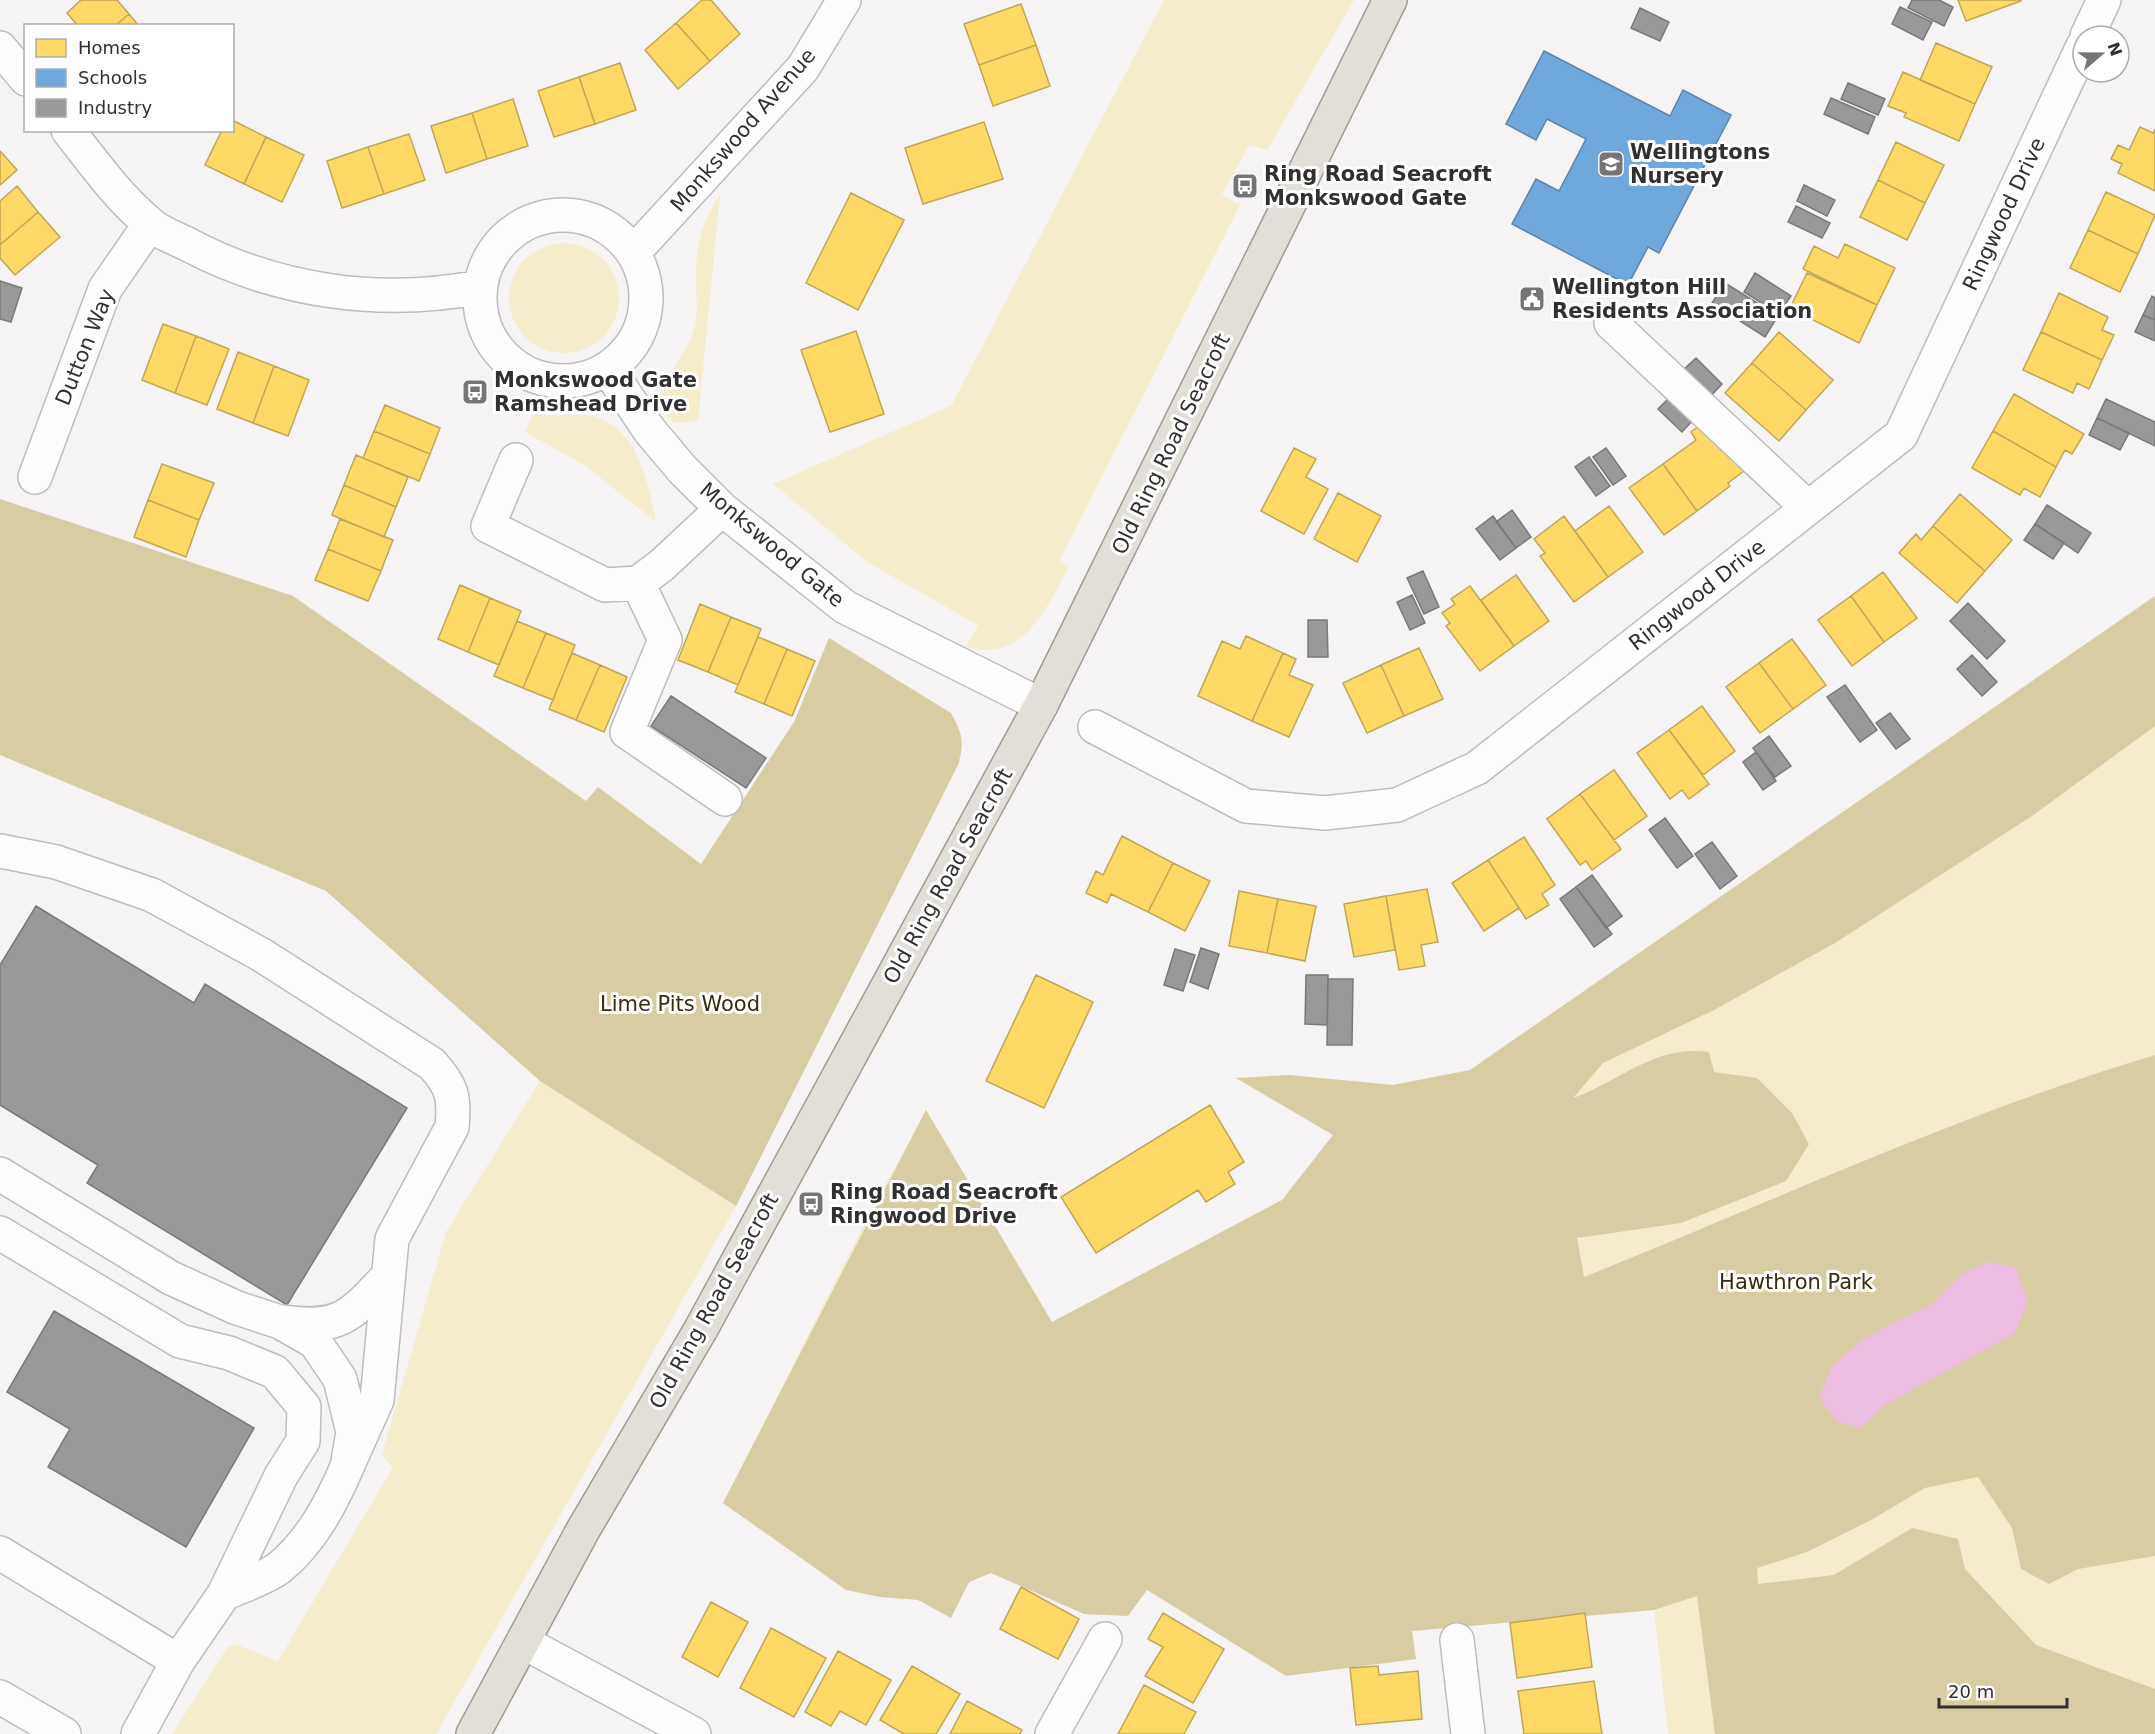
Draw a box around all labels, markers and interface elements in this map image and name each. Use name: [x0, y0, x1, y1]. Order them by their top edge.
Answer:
legend: [24, 24, 234, 132]
north arrow: [2071, 24, 2131, 84]
text: Homes: [78, 37, 141, 58]
text: N: [2103, 39, 2126, 59]
street label: Monkswood Avenue: [666, 44, 820, 216]
text: Schools: [78, 67, 147, 88]
text: Industry: [78, 97, 152, 118]
street label: Ringwood Drive: [1958, 134, 2050, 294]
place label: Wellingtons Nursery: [1630, 140, 1770, 188]
school or university icon: Wellingtons Nursery: [1596, 149, 1626, 179]
place label: Ring Road Seacroft Monkswood Gate: [1264, 162, 1492, 210]
bus stop icon: Ring Road Seacroft Monkswood Gate: [1230, 171, 1260, 201]
place label: Wellington Hill Residents Association: [1552, 275, 1812, 323]
public building icon: Wellington Hill Residents Association: [1517, 284, 1547, 314]
street label: Dutton Way: [51, 285, 119, 409]
street label: Old Ring Road Seacroft: [1107, 330, 1235, 558]
place label: Monkswood Gate Ramshead Drive: [494, 368, 697, 416]
bus stop icon: Monkswood Gate Ramshead Drive: [460, 377, 490, 407]
street label: Monkswood Gate: [695, 478, 849, 612]
street label: Ringwood Drive: [1624, 534, 1770, 656]
street label: Old Ring Road Seacroft: [879, 764, 1017, 988]
park label: Lime Pits Wood: [600, 992, 760, 1016]
place label: Ring Road Seacroft Ringwood Drive: [830, 1180, 1058, 1228]
street label: Old Ring Road Seacroft: [645, 1189, 783, 1413]
bus stop icon: Ring Road Seacroft Ringwood Drive: [796, 1189, 826, 1219]
park label: Hawthron Park: [1719, 1270, 1874, 1294]
scale bar: [1939, 1671, 2066, 1709]
text: 20 m: [1948, 1681, 1994, 1702]

